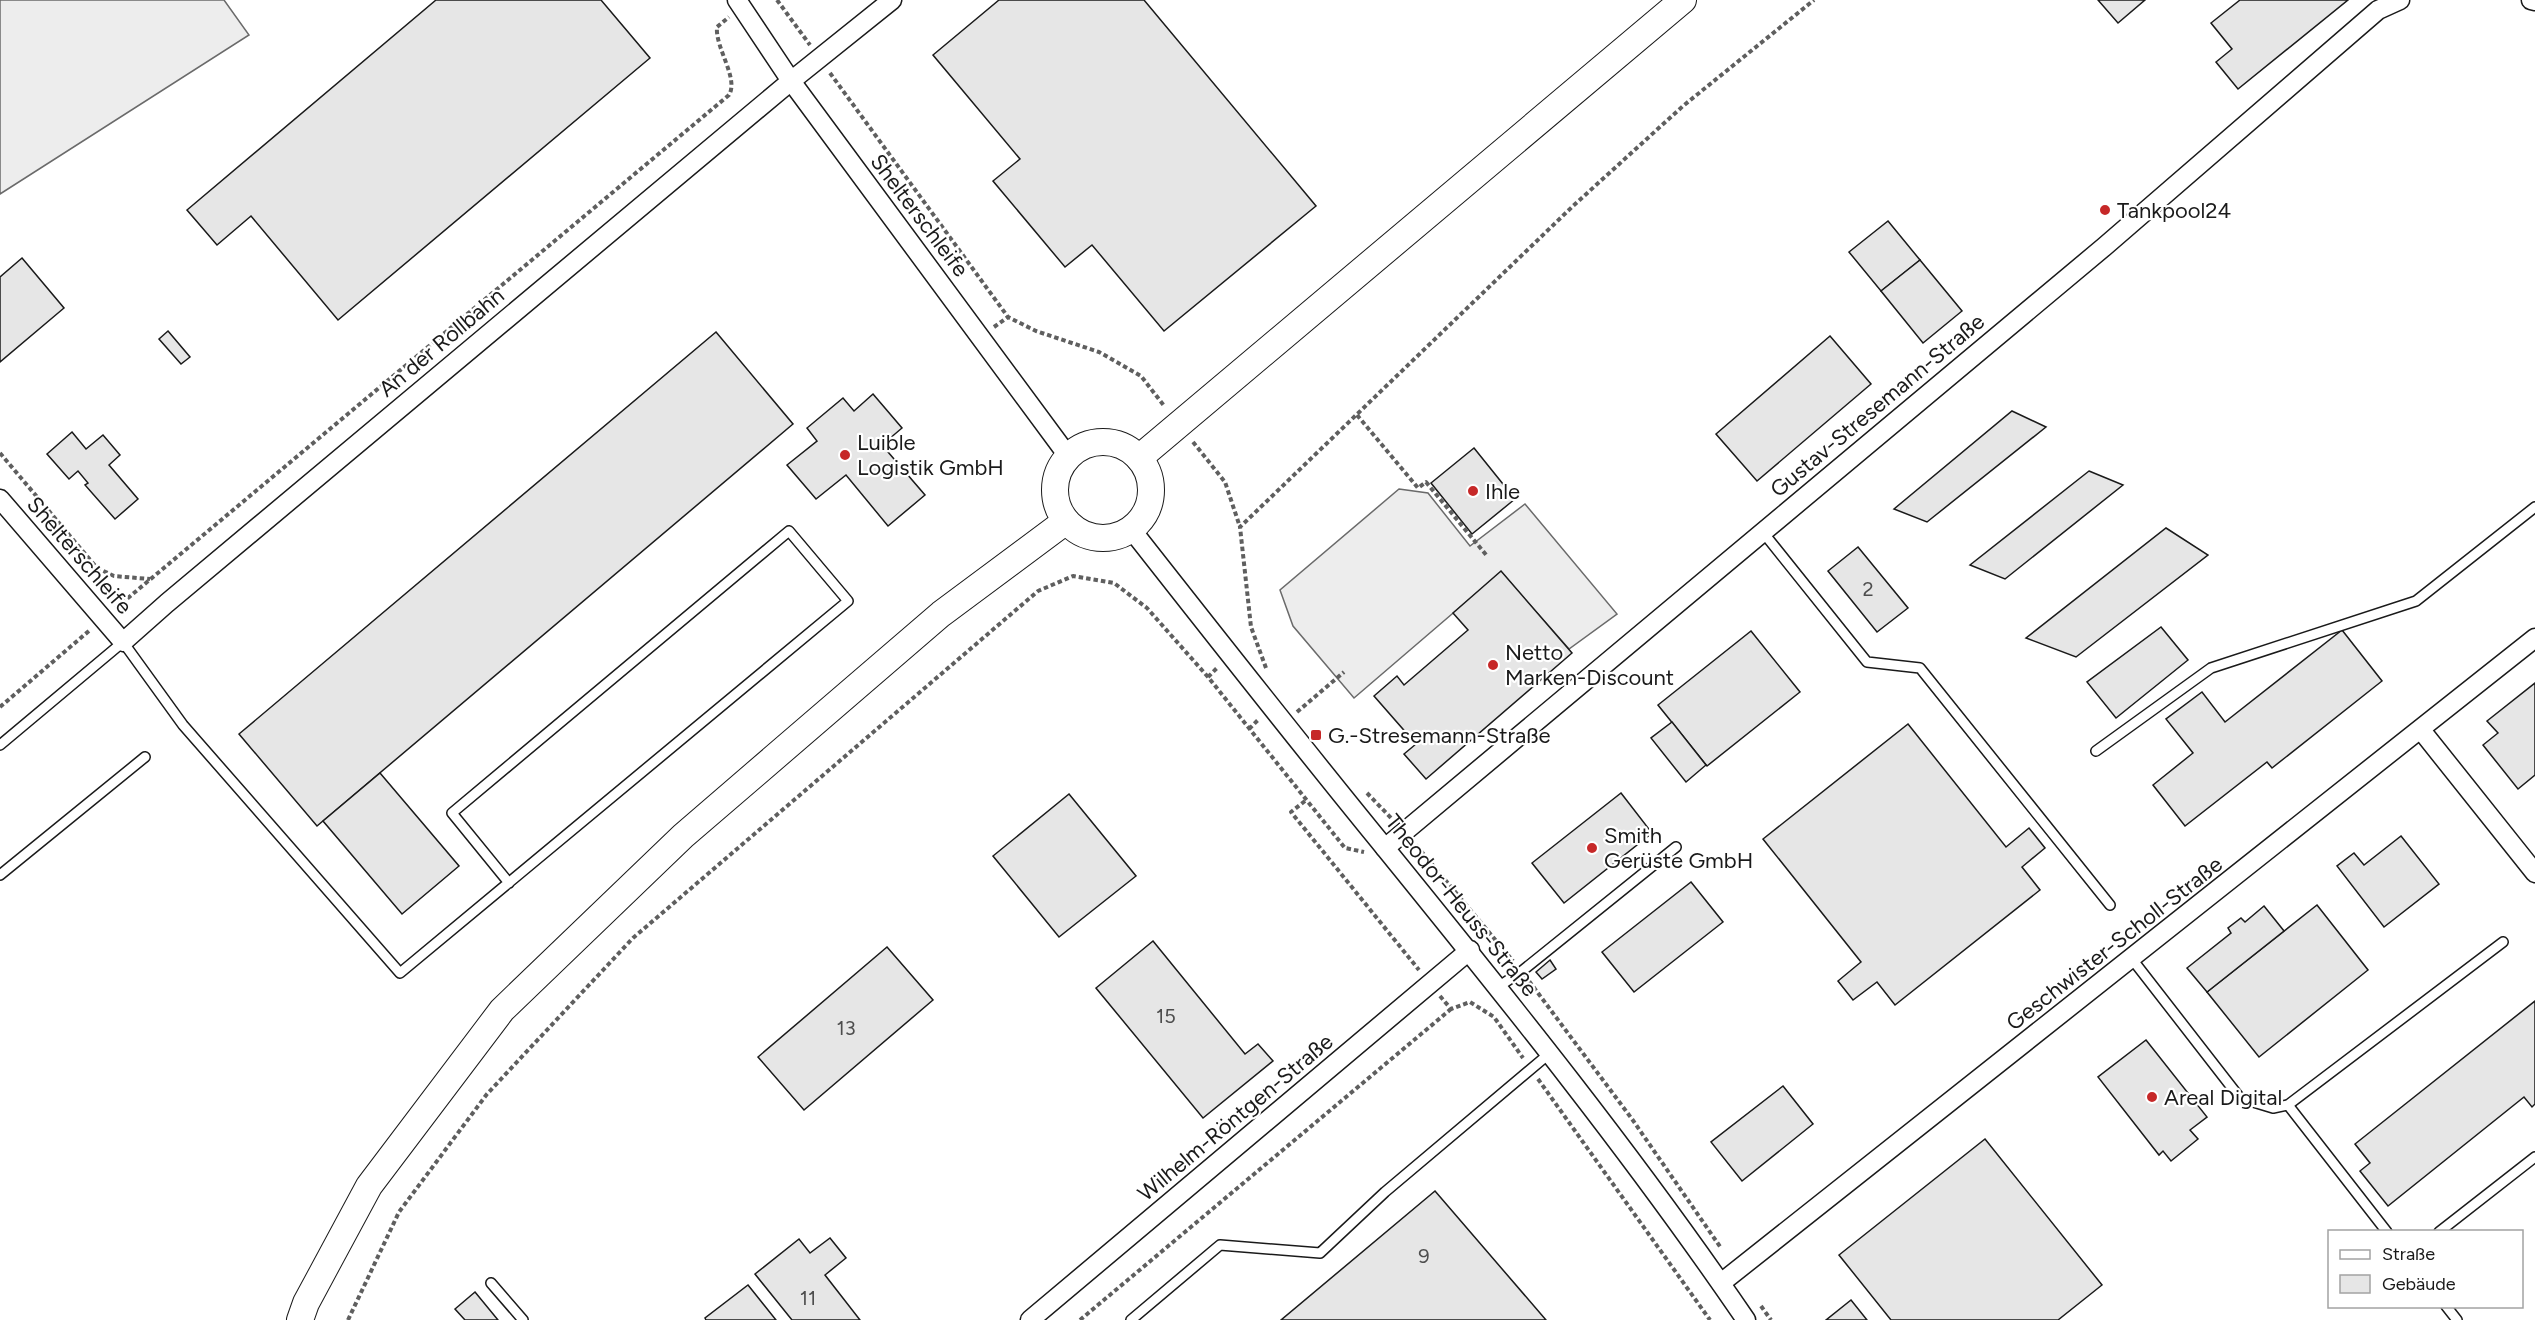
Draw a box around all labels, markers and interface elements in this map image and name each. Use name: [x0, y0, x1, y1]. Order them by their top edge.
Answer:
street label: Shelterschleife: [865, 149, 975, 282]
place label: Tankpool24: [2117, 197, 2231, 224]
marker: Tankpool24: [2098, 203, 2112, 217]
street label: An der Rollbahn: [373, 282, 509, 403]
street label: Gustav-Stresemann-Straße: [1765, 308, 1990, 503]
place label: Luible Logistik GmbH: [857, 429, 1004, 481]
marker: Luible Logistik GmbH: [838, 448, 852, 462]
place label: Ihle: [1485, 478, 1520, 505]
marker: Ihle: [1466, 484, 1480, 498]
street label: Shelterschleife: [21, 491, 138, 620]
house number: 2: [1862, 577, 1874, 601]
place label: Netto Marken-Discount: [1505, 639, 1674, 691]
marker: Netto Marken-Discount: [1486, 658, 1500, 672]
place label: G.-Stresemann-Straße: [1328, 722, 1551, 749]
marker: G.-Stresemann-Straße: [1309, 728, 1323, 742]
street label: Theodor-Heuss-Straße: [1380, 809, 1543, 1002]
place label: Smith Gerüste GmbH: [1604, 822, 1753, 874]
marker: Smith Gerüste GmbH: [1585, 841, 1599, 855]
street label: Geschwister-Scholl-Straße: [2001, 851, 2228, 1036]
house number: 15: [1156, 1004, 1176, 1028]
house number: 13: [836, 1016, 856, 1040]
street label: Wilhelm-Röntgen-Straße: [1132, 1028, 1338, 1207]
place label: Areal Digital: [2164, 1084, 2282, 1111]
marker: Areal Digital: [2145, 1090, 2159, 1104]
legend: [2328, 1230, 2523, 1308]
text: Straße: [2382, 1243, 2435, 1265]
house number: 9: [1418, 1244, 1430, 1268]
text: Gebäude: [2382, 1273, 2456, 1295]
house number: 11: [800, 1286, 816, 1310]

